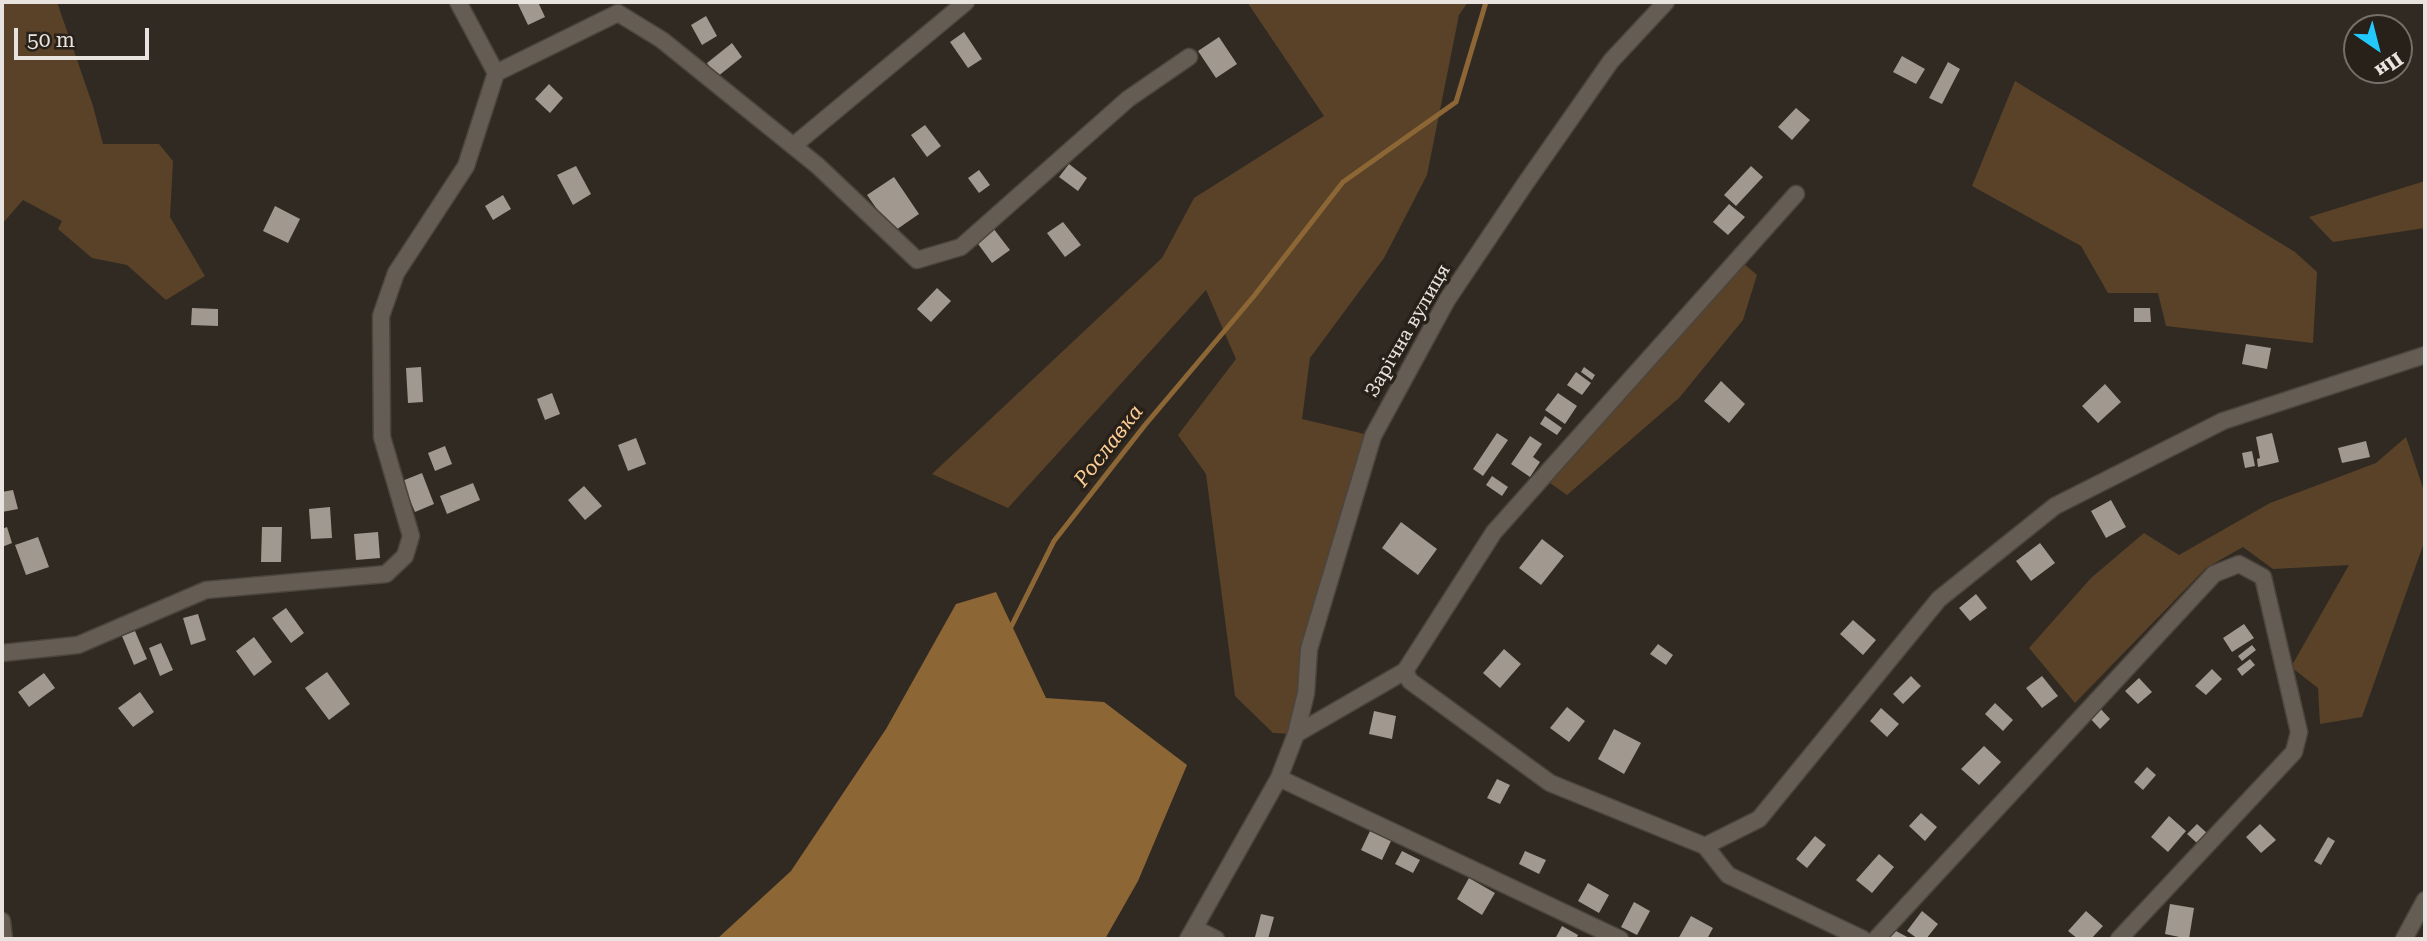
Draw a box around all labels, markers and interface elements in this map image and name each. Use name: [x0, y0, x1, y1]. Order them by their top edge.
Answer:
scale bar: [18, 14, 152, 58]
north arrow: [2343, 14, 2413, 84]
text: 50 m: [27, 28, 75, 52]
text: Пн: [2371, 47, 2407, 83]
street label: Зарічна вулиця: [1361, 260, 1455, 402]
water label: Рославка: [1069, 400, 1149, 492]

